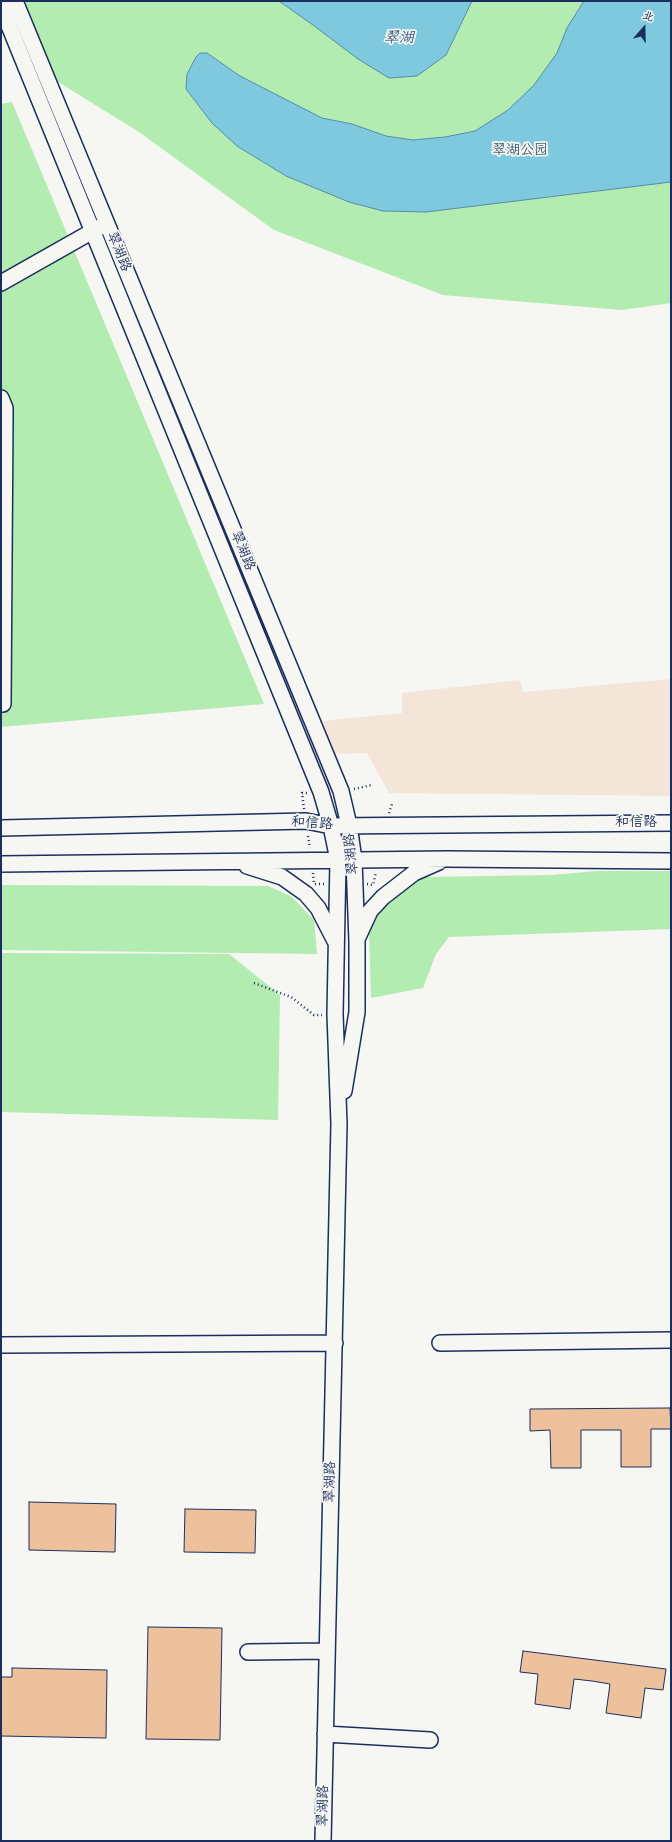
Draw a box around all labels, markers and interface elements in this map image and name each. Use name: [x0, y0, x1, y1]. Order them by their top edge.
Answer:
north arrow: [624, 8, 664, 48]
text: 北: [641, 8, 656, 25]
water label: 翠湖: [384, 30, 414, 48]
park label: 翠湖公园: [492, 143, 548, 159]
street label: 翠湖路: [102, 229, 134, 275]
street label: 翠湖路: [226, 528, 258, 574]
street label: 和信路: [290, 814, 334, 834]
street label: 和信路: [615, 815, 657, 831]
street label: 翠湖路: [341, 832, 363, 876]
street label: 翠湖路: [322, 1461, 340, 1503]
street label: 翠湖路: [315, 1785, 333, 1827]

